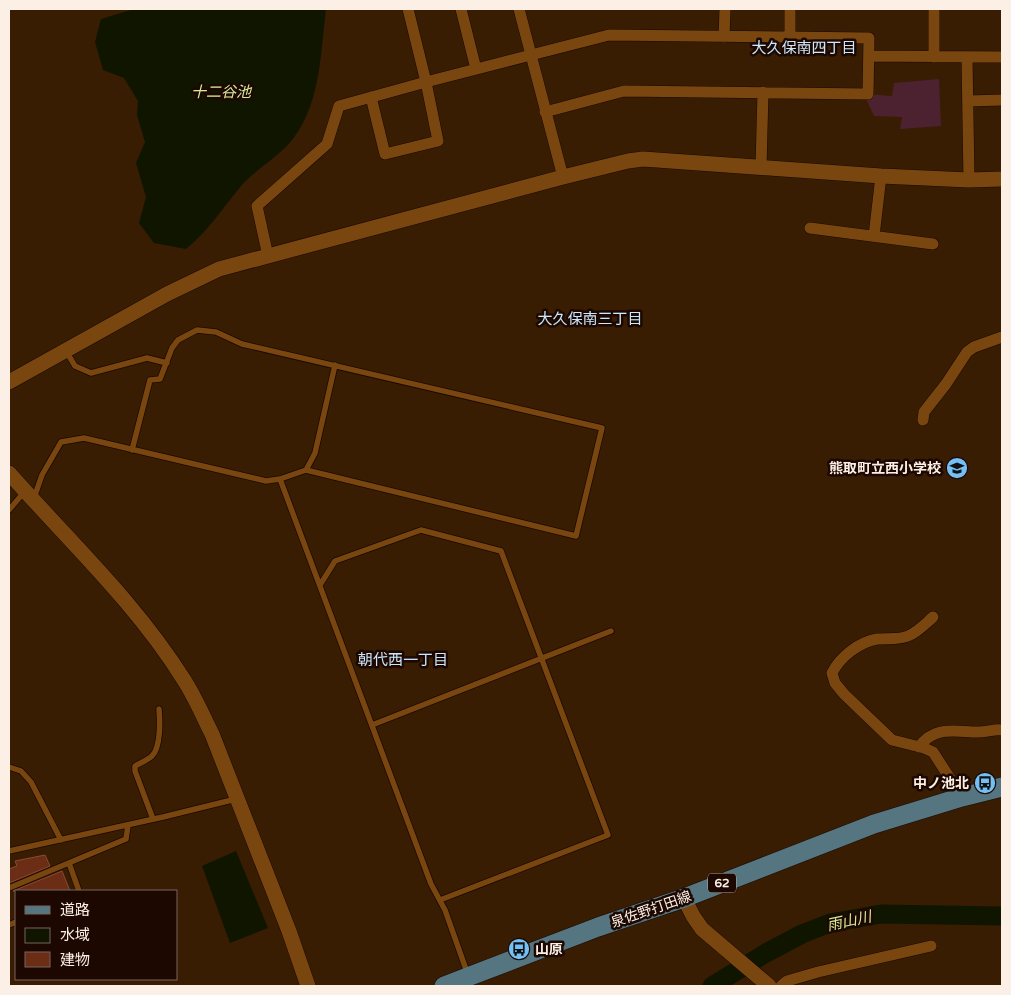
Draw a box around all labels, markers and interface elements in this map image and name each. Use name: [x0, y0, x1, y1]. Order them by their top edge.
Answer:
district label: 大久保南四丁目: [751, 39, 857, 57]
water label: 十二谷池: [191, 83, 253, 101]
district label: 大久保南三丁目: [537, 310, 643, 328]
school or university icon: 熊取町立西小学校: [945, 456, 969, 480]
place label: 熊取町立西小学校: [829, 460, 941, 477]
district label: 朝代西一丁目: [358, 651, 448, 669]
bus stop icon: 中ノ池北: [973, 771, 997, 795]
place label: 中ノ池北: [913, 775, 969, 792]
road number: 62: [708, 874, 736, 892]
street label: 泉佐野打田線: [609, 888, 694, 931]
legend: [15, 890, 178, 980]
text: 道路: [60, 901, 90, 919]
water label: 雨山川: [825, 907, 875, 934]
text: 水域: [60, 926, 90, 944]
bus stop icon: 山原: [507, 937, 531, 961]
place label: 山原: [535, 941, 563, 958]
text: 建物: [60, 951, 90, 969]

